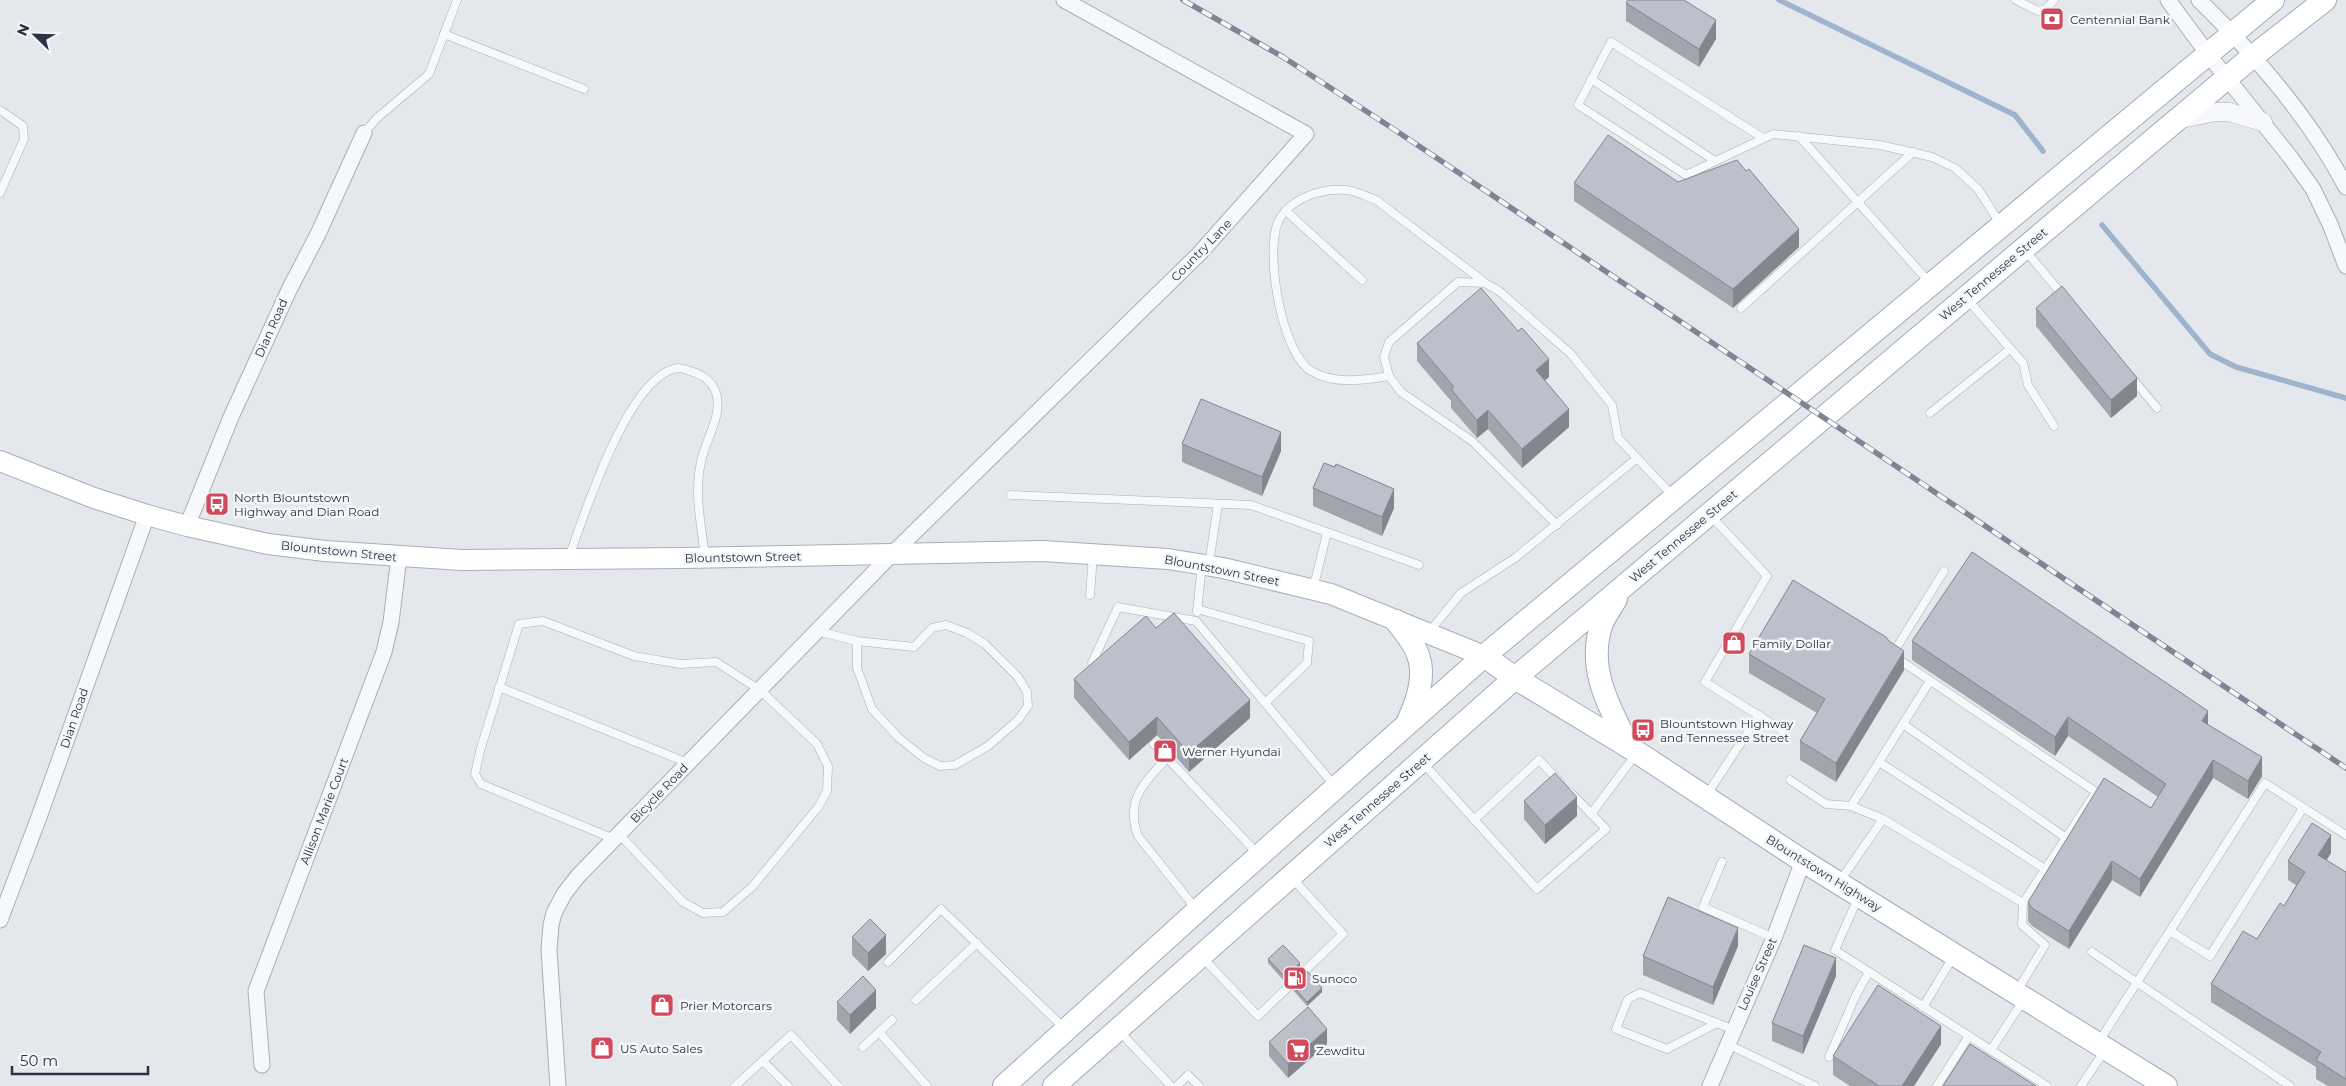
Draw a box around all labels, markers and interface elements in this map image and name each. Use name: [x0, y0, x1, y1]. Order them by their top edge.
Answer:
bank icon: Centennial Bank: [2039, 6, 2065, 32]
north arrow: [10, 10, 60, 60]
place label: Centennial Bank: [2070, 12, 2171, 27]
text: N: [13, 21, 34, 39]
street label: Country Lane: [1168, 216, 1234, 284]
street label: West Tennessee Street: [1936, 224, 2050, 324]
street label: Dian Road: [251, 296, 291, 360]
street label: West Tennessee Street: [1626, 486, 1740, 586]
place label: North Blountstown Highway and Dian Road: [234, 490, 379, 519]
bus stop icon: North Blountstown Highway and Dian Road: [204, 491, 230, 517]
street label: Blountstown Street: [280, 537, 398, 565]
street label: Blountstown Street: [684, 548, 802, 566]
street label: Blountstown Street: [1163, 551, 1281, 589]
shop icon: Family Dollar: [1721, 630, 1747, 656]
place label: Family Dollar: [1752, 636, 1831, 651]
street label: Dian Road: [57, 686, 91, 750]
place label: Blountstown Highway and Tennessee Street: [1660, 716, 1794, 745]
bus stop icon: Blountstown Highway and Tennessee Street: [1630, 717, 1656, 743]
shop icon: Werner Hyundai: [1152, 738, 1178, 764]
place label: Werner Hyundai: [1182, 744, 1281, 759]
street label: West Tennessee Street: [1321, 750, 1433, 850]
street label: Allison Marie Court: [297, 755, 351, 867]
street label: Bicycle Road: [627, 760, 691, 826]
street label: Blountstown Highway: [1763, 831, 1885, 915]
street label: Louise Street: [1734, 935, 1780, 1013]
fuel station icon: Sunoco: [1282, 965, 1308, 991]
place label: Sunoco: [1312, 971, 1357, 986]
shop icon: Prier Motorcars: [649, 992, 675, 1018]
place label: Prier Motorcars: [680, 998, 772, 1013]
shop icon: US Auto Sales: [589, 1035, 615, 1061]
supermarket icon: Zewditu: [1285, 1037, 1311, 1063]
place label: US Auto Sales: [620, 1041, 703, 1056]
place label: Zewditu: [1316, 1043, 1365, 1058]
scale bar: [12, 1044, 149, 1076]
text: 50 m: [20, 1051, 58, 1070]

